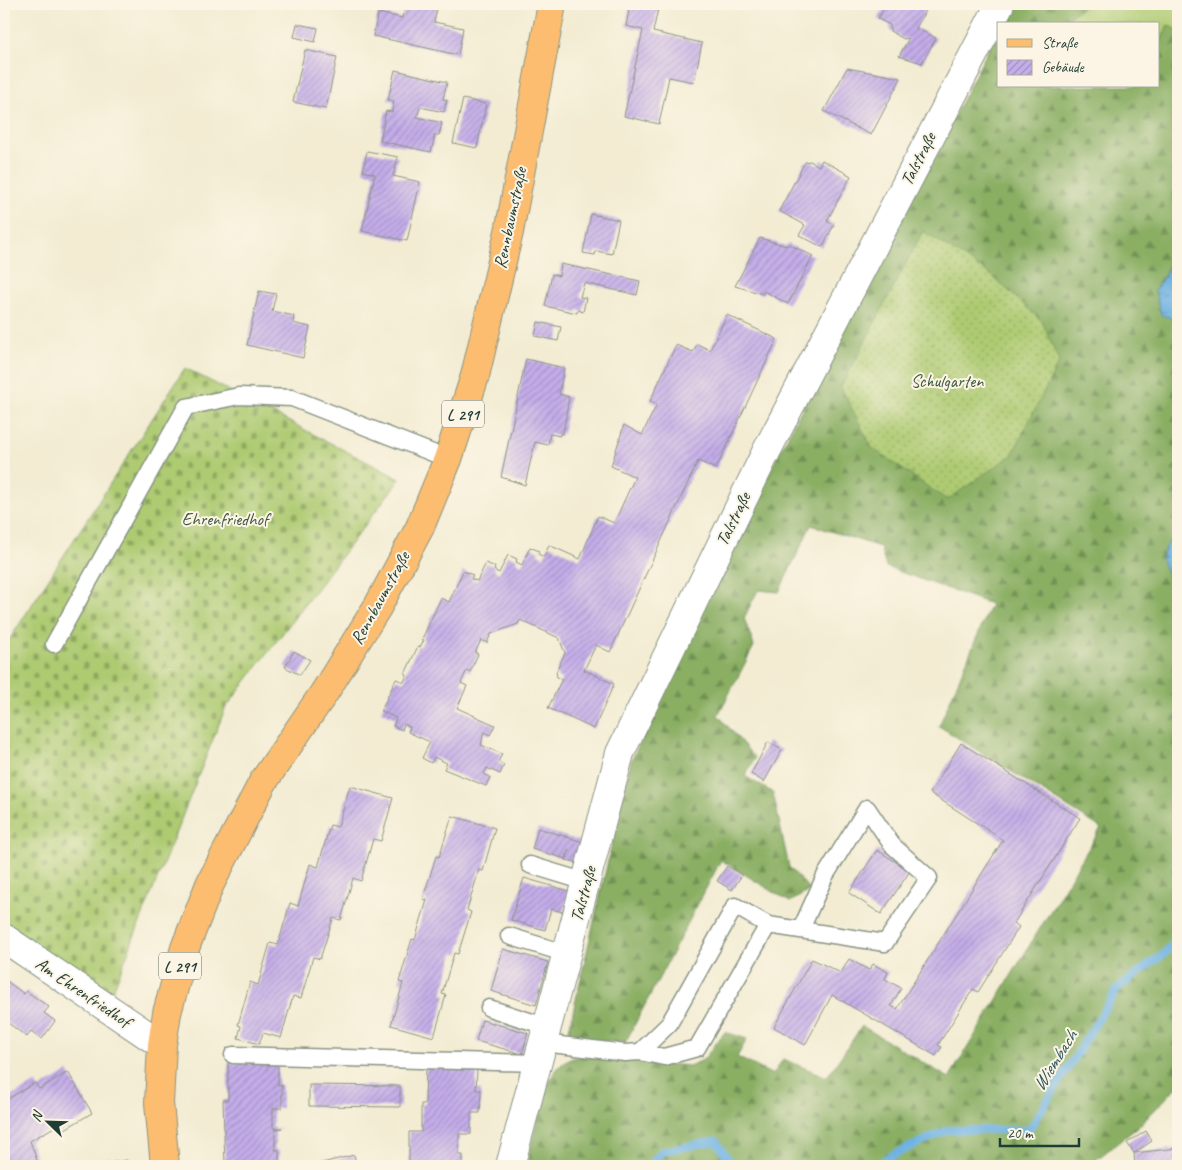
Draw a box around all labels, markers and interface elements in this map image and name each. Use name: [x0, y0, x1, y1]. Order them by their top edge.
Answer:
legend: [997, 22, 1160, 88]
text: Straße: [1042, 34, 1078, 53]
text: Gebäude: [1042, 58, 1085, 77]
street label: Talstraße: [895, 128, 941, 189]
street label: Rennbaumstraße: [489, 164, 532, 271]
park label: Schulgarten: [911, 370, 984, 392]
road number: L 291: [442, 400, 484, 428]
street label: Talstraße: [711, 488, 756, 549]
park label: Ehrenfriedhof: [182, 508, 272, 530]
street label: Rennbaumstraße: [345, 547, 415, 648]
street label: Talstraße: [565, 863, 601, 924]
street label: Am Ehrenfriedhof: [31, 952, 139, 1034]
road number: L 291: [159, 952, 201, 979]
water label: Wiembach: [1027, 1024, 1084, 1095]
north arrow: [22, 1098, 72, 1148]
text: N: [27, 1108, 47, 1124]
scale bar: [1000, 1115, 1078, 1147]
text: 20 m: [1007, 1124, 1034, 1143]

